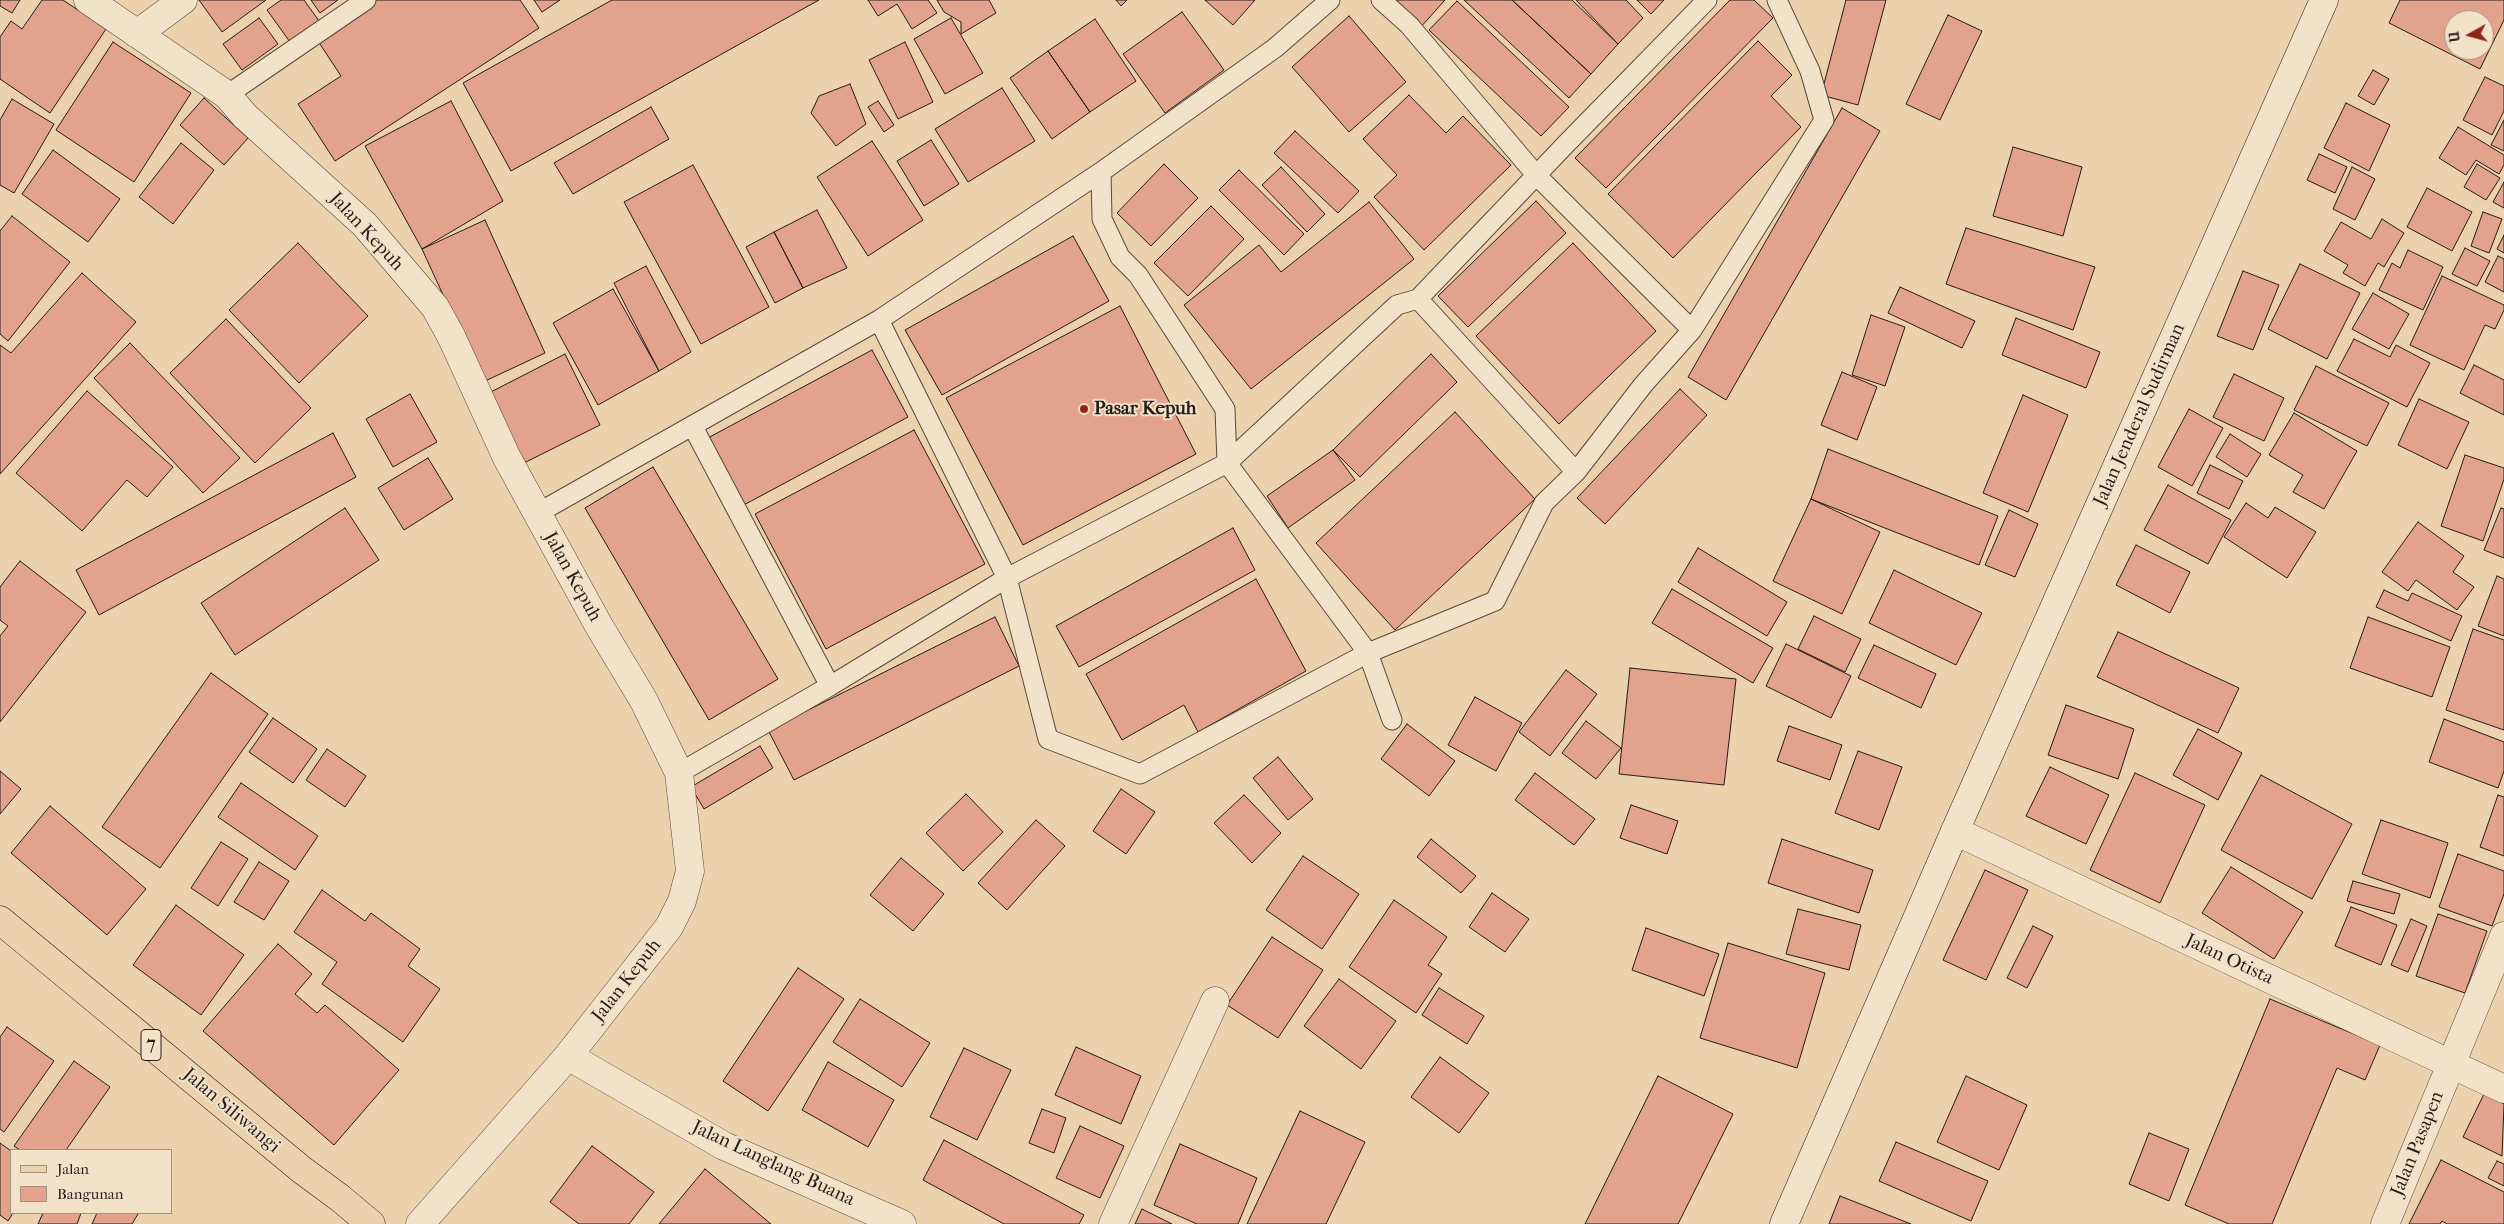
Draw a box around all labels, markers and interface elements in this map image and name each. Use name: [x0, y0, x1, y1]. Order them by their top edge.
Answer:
north arrow: [2444, 10, 2494, 60]
text: U: [2446, 30, 2464, 43]
street label: Jalan Kepuh: [324, 188, 408, 276]
street label: Jalan Jenderal Sudirman: [2089, 320, 2191, 510]
place label: Pasar Kepuh: [1094, 398, 1197, 420]
marker: Pasar Kepuh: [1078, 403, 1090, 415]
street label: Jalan Kepuh: [538, 528, 606, 626]
street label: Jalan Otista: [2181, 930, 2277, 990]
street label: Jalan Kepuh: [587, 935, 667, 1027]
road number: 7: [141, 1030, 161, 1060]
street label: Jalan Siliwangi: [178, 1064, 284, 1158]
street label: Jalan Pasapen: [2387, 1088, 2449, 1200]
street label: Jalan Langlang Buana: [688, 1116, 858, 1212]
legend: [10, 1149, 172, 1214]
text: Jalan: [57, 1160, 89, 1178]
text: Bangunan: [57, 1185, 124, 1203]

